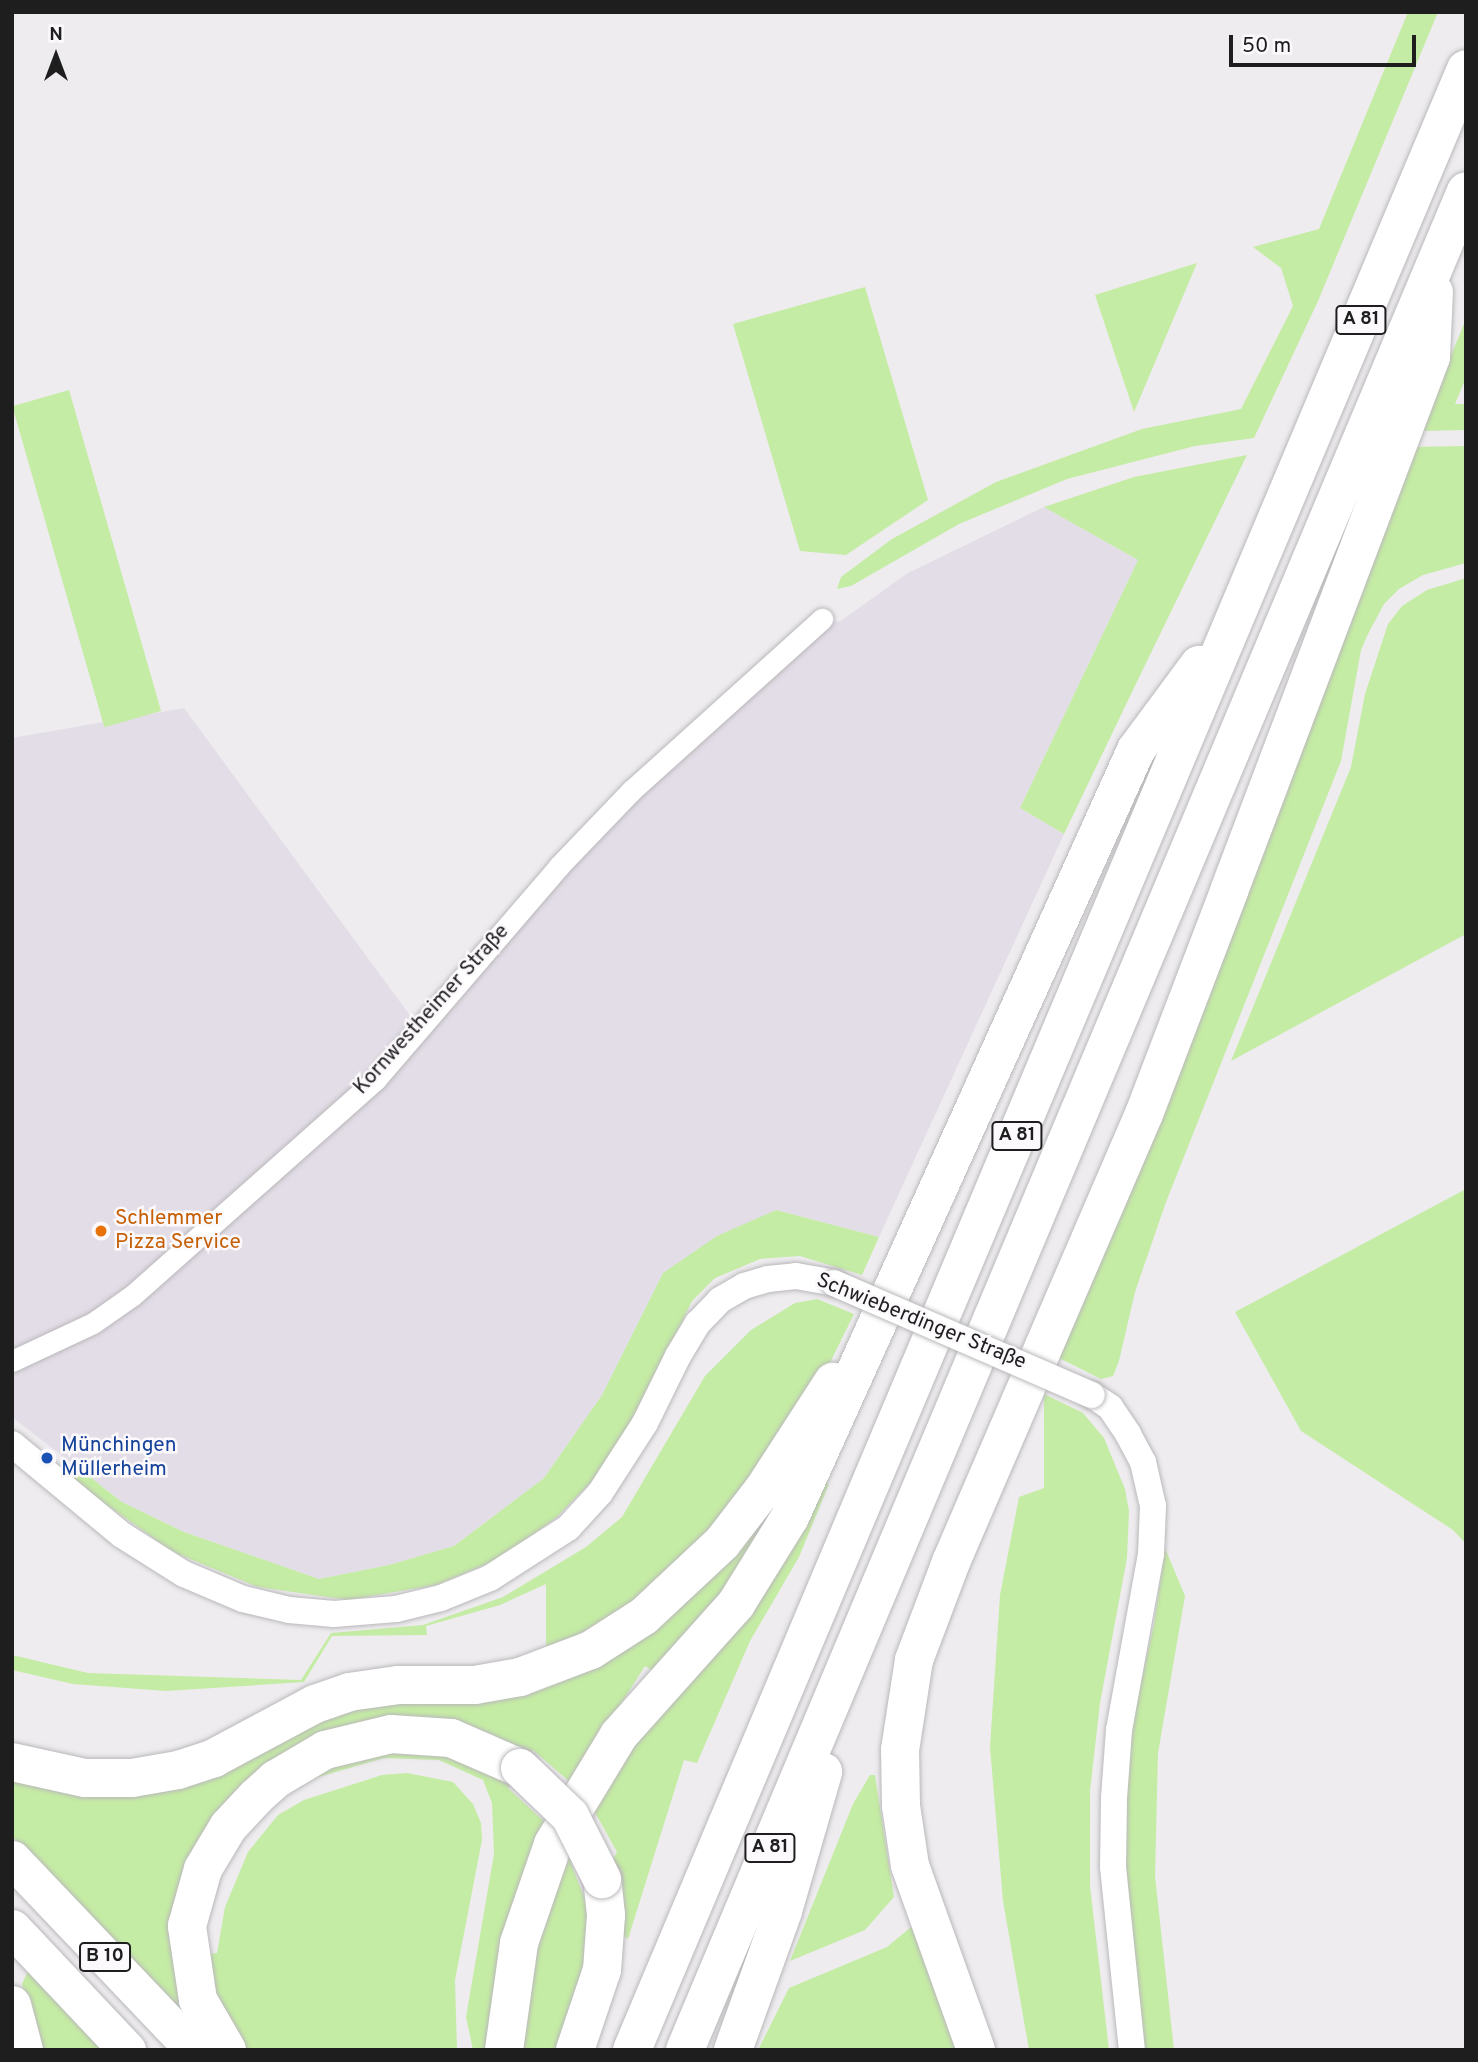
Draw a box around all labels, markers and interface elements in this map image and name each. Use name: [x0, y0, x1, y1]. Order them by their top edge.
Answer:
north arrow: [21, 21, 91, 91]
scale bar: [1233, 21, 1420, 65]
text: N: [49, 23, 63, 47]
text: 50 m: [1242, 33, 1291, 60]
road number: A 81: [1335, 304, 1387, 336]
street label: Kornwestheimer Straße: [349, 920, 515, 1100]
road number: A 81: [991, 1120, 1043, 1152]
place label: Schlemmer Pizza Service: [115, 1206, 241, 1256]
marker: Schlemmer Pizza Service: [93, 1223, 109, 1239]
street label: Schwieberdinger Straße: [812, 1268, 1030, 1376]
place label: Münchingen Müllerheim: [61, 1433, 177, 1483]
marker: Münchingen Müllerheim: [39, 1450, 55, 1466]
road number: A 81: [744, 1832, 796, 1864]
road number: B 10: [79, 1941, 131, 1972]

